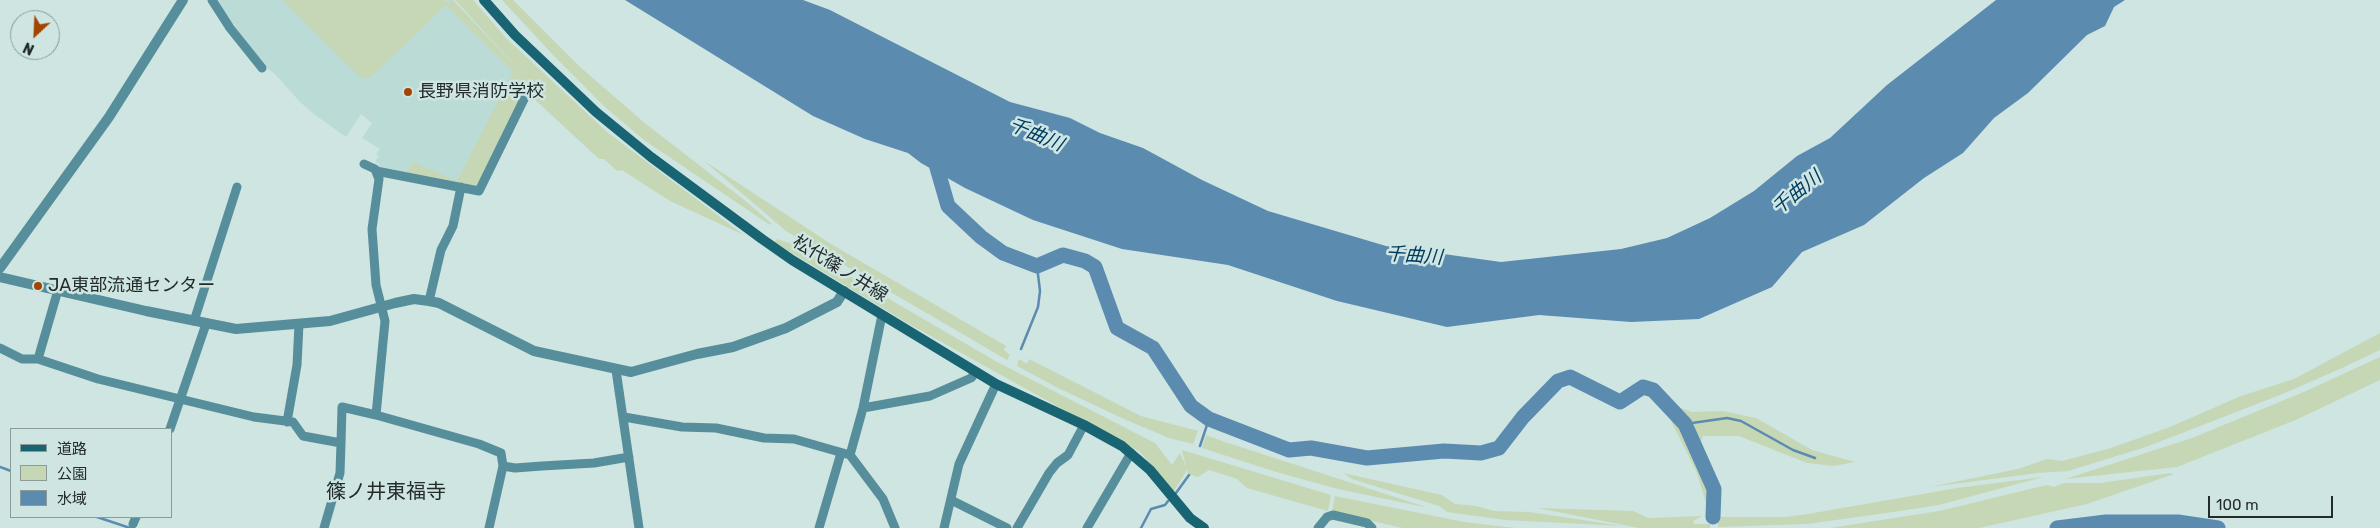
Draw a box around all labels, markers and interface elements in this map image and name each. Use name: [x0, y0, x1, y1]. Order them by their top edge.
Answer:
north arrow: [10, 10, 60, 60]
text: N: [21, 38, 37, 58]
place label: 長野県消防学校: [418, 81, 544, 103]
marker: 長野県消防学校: [402, 86, 414, 98]
water label: 千曲川: [1005, 113, 1067, 157]
water label: 千曲川: [1768, 166, 1826, 220]
street label: 松代篠ノ井線: [788, 231, 892, 307]
water label: 千曲川: [1385, 243, 1443, 269]
place label: JA東部流通センター: [48, 275, 215, 297]
marker: JA東部流通センター: [32, 280, 44, 292]
legend: [10, 428, 172, 518]
text: 道路: [57, 440, 87, 458]
text: 公園: [57, 465, 87, 483]
district label: 篠ノ井東福寺: [326, 480, 446, 504]
scale bar: [2210, 486, 2335, 518]
text: 水域: [57, 490, 87, 508]
text: 100 m: [2216, 496, 2258, 514]

